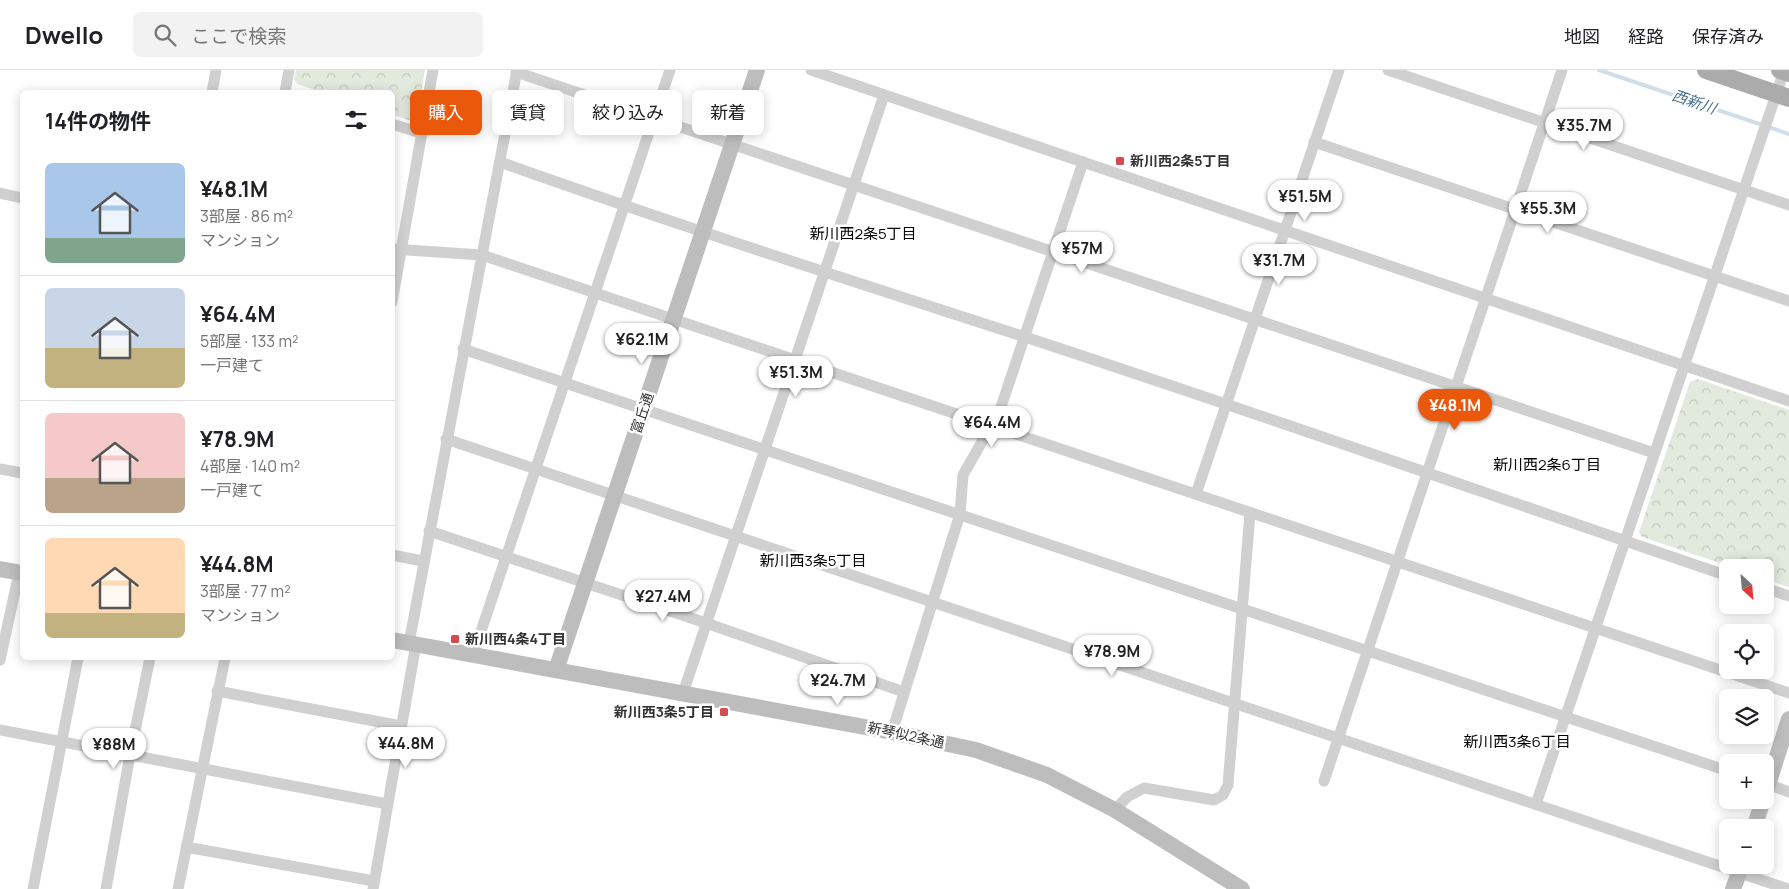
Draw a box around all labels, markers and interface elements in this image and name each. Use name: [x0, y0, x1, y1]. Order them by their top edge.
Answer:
search box: [133, 12, 483, 57]
text: Dwello: [25, 18, 103, 51]
icon: search: [151, 21, 179, 49]
text: ここで検索: [191, 23, 286, 49]
text: 地図: [1564, 24, 1600, 48]
text: 経路: [1628, 24, 1664, 48]
text: 保存済み: [1692, 24, 1764, 48]
water label: 西新川: [1669, 84, 1721, 119]
chip: 購入: [410, 90, 482, 135]
chip: 賃貸: [492, 90, 564, 135]
chip: 絞り込み: [574, 90, 682, 135]
chip: 新着: [692, 90, 764, 135]
icon: filters: [342, 106, 370, 134]
text: 14件の物件: [45, 107, 151, 135]
pin: ¥35.7M: [1543, 108, 1625, 151]
text: ¥35.7M: [1556, 114, 1612, 136]
place label: 新川西2条5丁目: [1130, 151, 1231, 170]
marker: 新川西2条5丁目: [1114, 155, 1126, 167]
text: ¥48.1M: [200, 175, 268, 203]
pin: ¥51.5M: [1264, 180, 1346, 222]
icon: home: [85, 183, 145, 243]
text: ¥51.5M: [1278, 185, 1332, 207]
pin: ¥55.3M: [1507, 191, 1589, 234]
text: ¥55.3M: [1520, 197, 1576, 219]
text: 3部屋 · 86 m²: [200, 205, 293, 227]
district label: 新川西2条5丁目: [809, 223, 917, 244]
text: マンション: [200, 229, 280, 251]
pin: ¥57M: [1052, 232, 1112, 274]
text: ¥57M: [1061, 237, 1103, 259]
pin: ¥31.7M: [1238, 244, 1320, 286]
text: ¥31.7M: [1253, 249, 1305, 271]
text: ¥64.4M: [200, 300, 275, 328]
icon: home: [85, 308, 145, 368]
pin: ¥62.1M: [601, 322, 683, 365]
text: ¥62.1M: [616, 328, 668, 350]
text: 5部屋 · 133 m²: [200, 330, 298, 352]
text: 一戸建て: [200, 354, 264, 376]
pin: ¥51.3M: [755, 356, 837, 398]
text: ¥51.3M: [769, 361, 823, 383]
pin: ¥48.1M: [1414, 388, 1496, 431]
street label: 富丘通: [626, 390, 657, 436]
text: ¥48.1M: [1429, 394, 1481, 416]
pin: ¥64.4M: [951, 406, 1033, 448]
text: ¥64.4M: [963, 411, 1021, 433]
text: ¥78.9M: [200, 425, 274, 453]
icon: home: [85, 433, 145, 493]
district label: 新川西2条6丁目: [1493, 454, 1601, 475]
text: 4部屋 · 140 m²: [200, 455, 300, 477]
text: 一戸建て: [200, 479, 264, 501]
text: ¥44.8M: [200, 550, 273, 578]
district label: 新川西3条5丁目: [760, 550, 866, 571]
icon: home: [85, 558, 145, 618]
north arrow: [1719, 559, 1774, 614]
map controls: [1719, 559, 1774, 874]
text: 3部屋 · 77 m²: [200, 580, 291, 602]
pin: ¥27.4M: [622, 580, 704, 622]
text: ¥27.4M: [635, 585, 691, 607]
text: マンション: [200, 604, 280, 626]
button: locate: [1719, 624, 1774, 679]
place label: 新川西4条4丁目: [465, 629, 566, 648]
marker: 新川西4条4丁目: [449, 633, 461, 645]
pin: ¥78.9M: [1071, 634, 1153, 677]
text: ¥78.9M: [1084, 640, 1140, 662]
pin: ¥24.7M: [797, 664, 879, 706]
text: ¥24.7M: [810, 669, 866, 691]
button: layers: [1719, 689, 1774, 744]
place label: 新川西3条5丁目: [614, 702, 714, 721]
marker: 新川西3条5丁目: [718, 706, 730, 718]
street label: 新琴似2条通: [866, 717, 946, 752]
pin: ¥44.8M: [365, 726, 447, 769]
pin: ¥88M: [84, 728, 144, 770]
district label: 新川西3条6丁目: [1463, 731, 1571, 752]
text: ¥44.8M: [378, 732, 434, 754]
text: ¥88M: [92, 733, 136, 755]
button: +: [1719, 754, 1774, 809]
button: −: [1719, 819, 1774, 874]

